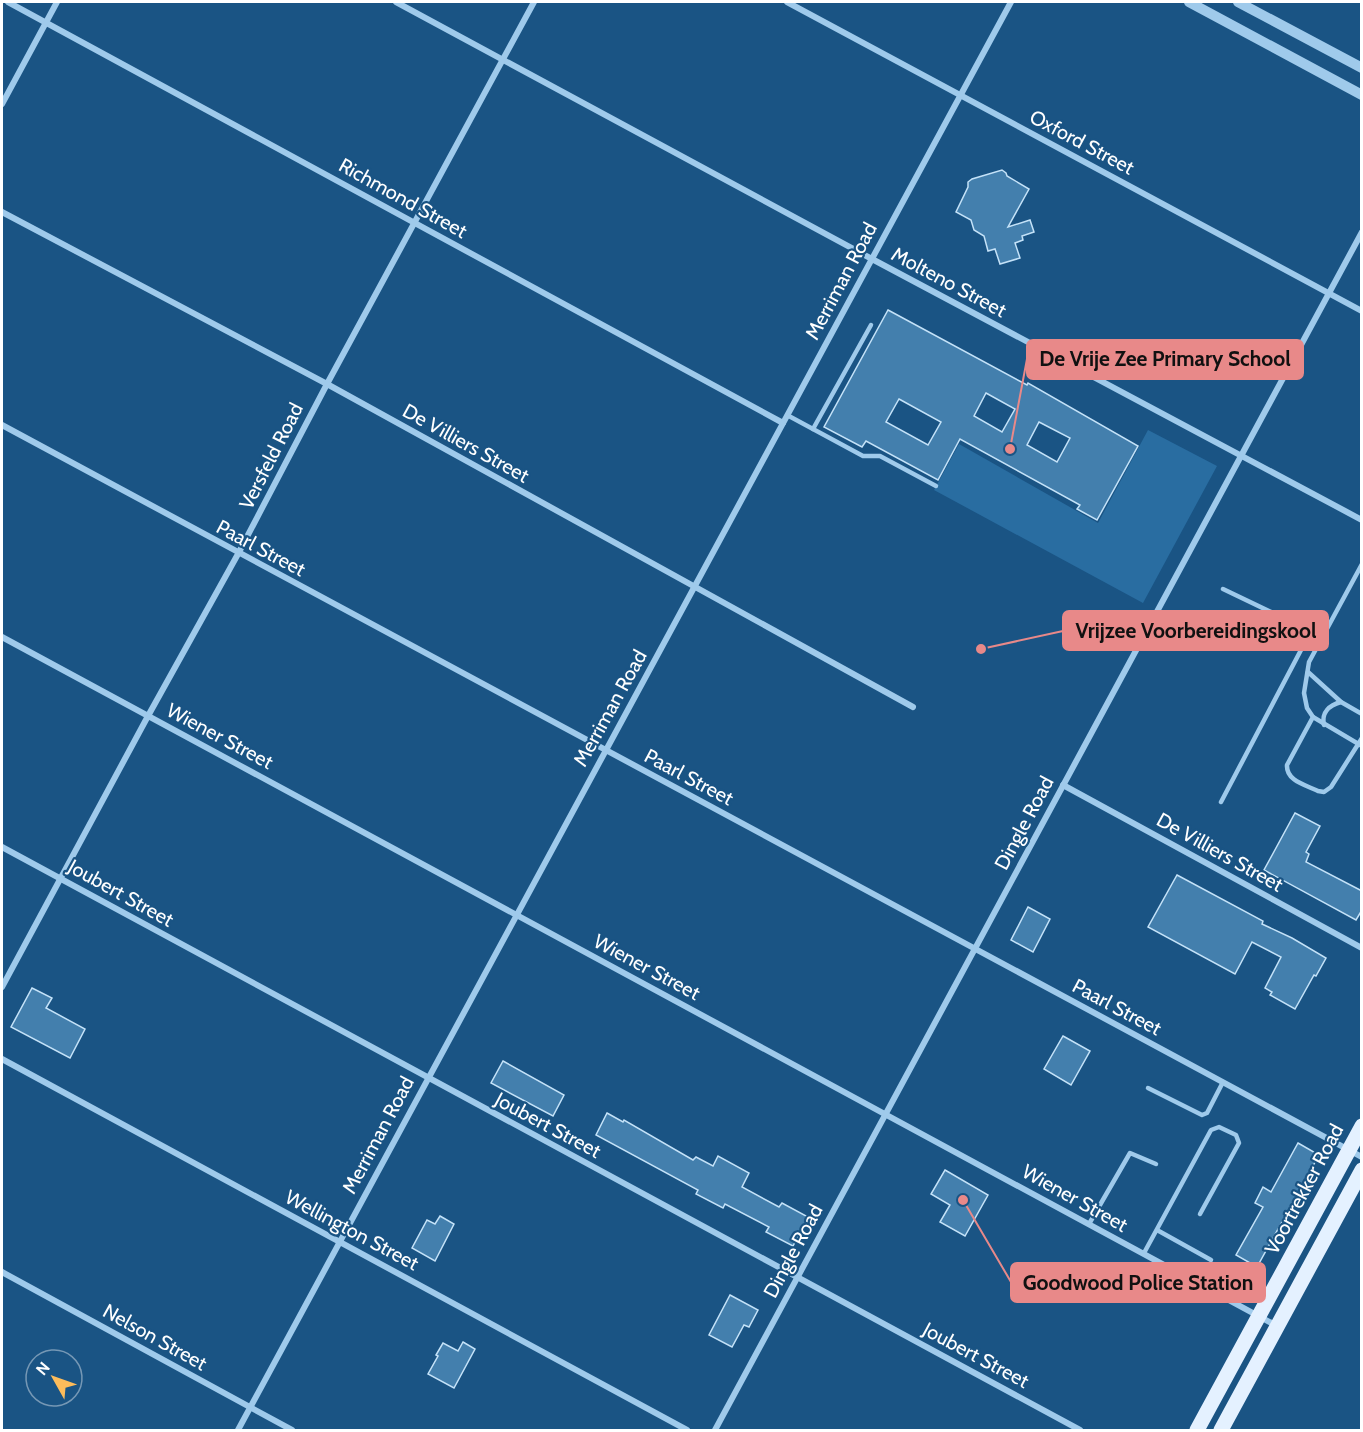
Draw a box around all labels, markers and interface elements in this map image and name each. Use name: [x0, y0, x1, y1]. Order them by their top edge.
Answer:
street label: Oxford Street: [1026, 104, 1139, 180]
street label: Richmond Street: [335, 153, 471, 243]
street label: Merriman Road: [800, 218, 882, 344]
street label: Molteno Street: [887, 242, 1011, 322]
callout: De Vrije Zee Primary School: [1027, 340, 1303, 379]
text: De Vrije Zee Primary School: [1039, 346, 1291, 371]
street label: De Villiers Street: [399, 398, 534, 488]
street label: Versfeld Road: [234, 399, 308, 513]
street label: Paarl Street: [212, 515, 310, 582]
callout: Vrijzee Voorbereidingskool: [1063, 611, 1328, 650]
text: Vrijzee Voorbereidingskool: [1076, 618, 1317, 643]
street label: Merriman Road: [568, 646, 652, 770]
street label: Wiener Street: [163, 698, 277, 774]
street label: Paarl Street: [640, 744, 738, 811]
street label: Dingle Road: [989, 772, 1059, 874]
street label: De Villiers Street: [1153, 807, 1288, 897]
street label: Joubert Street: [63, 854, 178, 932]
street label: Wiener Street: [590, 929, 704, 1005]
street label: Paarl Street: [1068, 974, 1166, 1041]
street label: Merriman Road: [337, 1072, 419, 1198]
street label: Joubert Street: [490, 1087, 605, 1163]
street label: Voortrekker Road: [1260, 1120, 1348, 1258]
street label: Wiener Street: [1018, 1159, 1132, 1237]
street label: Wellington Street: [281, 1185, 423, 1275]
street label: Dingle Road: [758, 1200, 828, 1302]
callout: Goodwood Police Station: [1011, 1263, 1265, 1302]
text: Goodwood Police Station: [1023, 1270, 1253, 1295]
street label: Nelson Street: [99, 1299, 211, 1376]
street label: Joubert Street: [918, 1317, 1033, 1393]
north arrow: [24, 1348, 84, 1408]
text: N: [32, 1358, 54, 1379]

